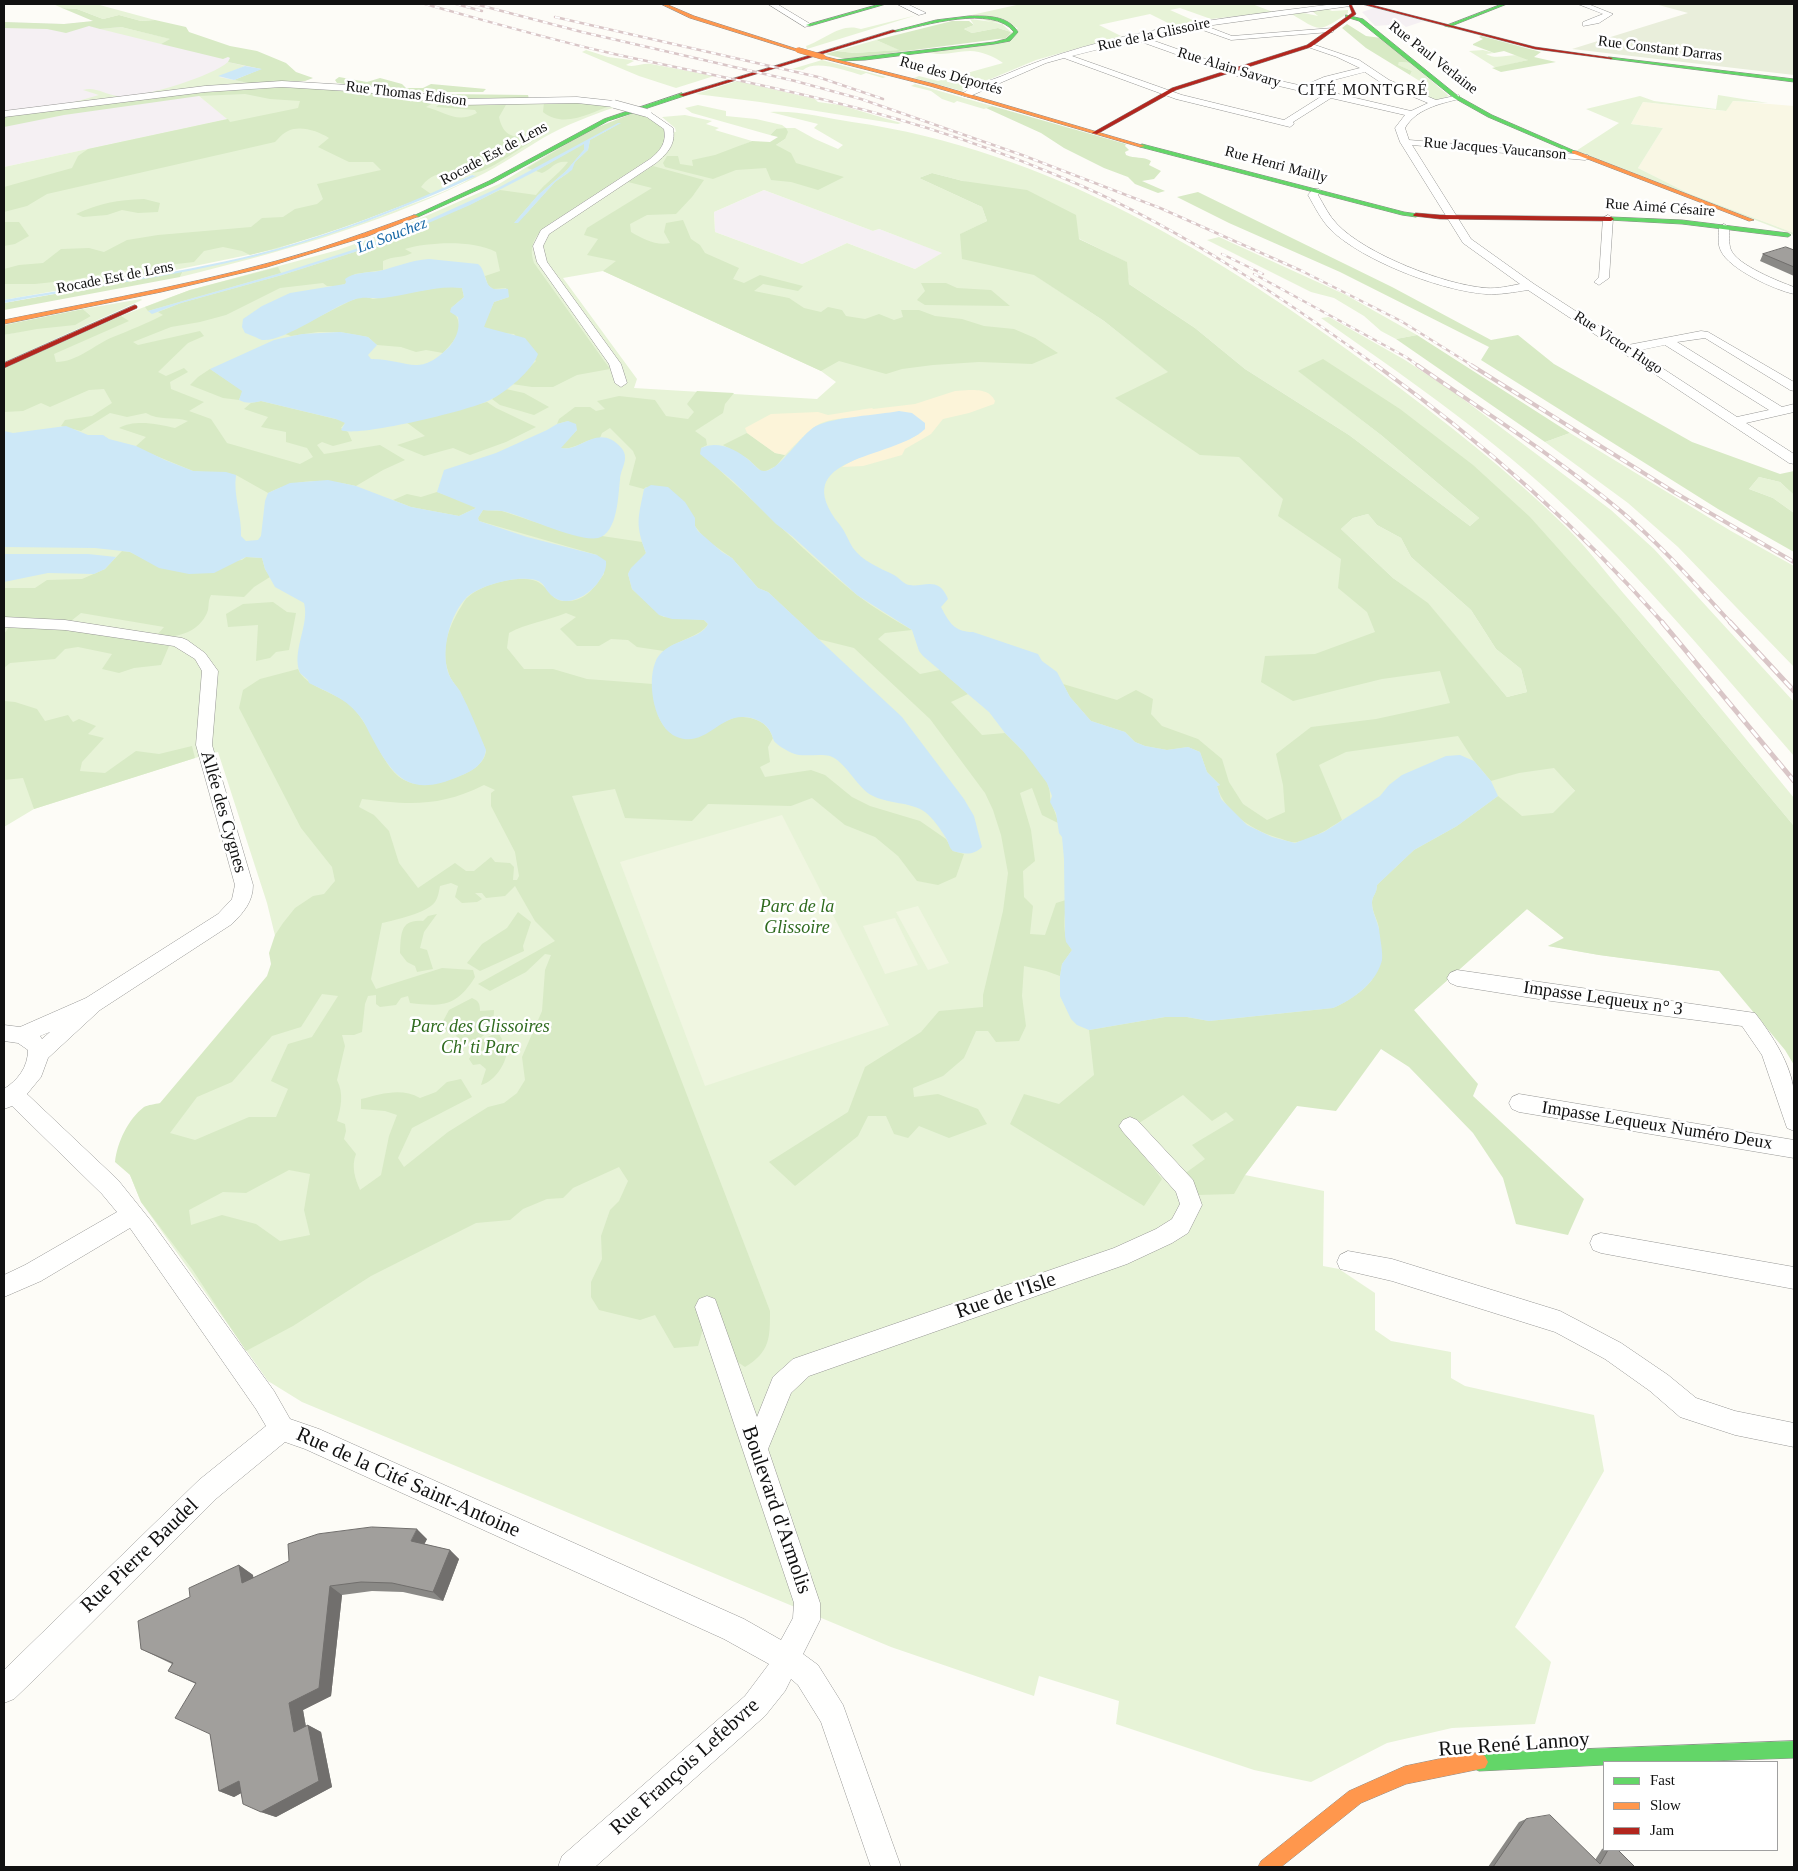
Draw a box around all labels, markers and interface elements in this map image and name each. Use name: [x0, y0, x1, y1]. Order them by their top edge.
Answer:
street label: Rue de la Glissoire: [1096, 14, 1212, 56]
street label: Rue Paul Verlaine: [1385, 18, 1481, 98]
street label: Rue Constant Darras: [1597, 32, 1723, 66]
street label: Rue Alain Savary: [1175, 44, 1283, 92]
street label: Rue des Déportés: [898, 53, 1004, 99]
street label: Rue Thomas Edison: [345, 78, 467, 110]
district label: CITÉ MONTGRÉ: [1296, 81, 1430, 101]
street label: Rocade Est de Lens: [437, 118, 551, 190]
street label: Rue Jacques Vaucanson: [1423, 134, 1567, 164]
street label: Rue Henri Mailly: [1223, 143, 1329, 187]
street label: Rue Aimé Césaire: [1605, 195, 1715, 221]
water label: La Souchez: [354, 214, 430, 258]
street label: Rocade Est de Lens: [55, 258, 175, 298]
street label: Rue Victor Hugo: [1570, 308, 1666, 378]
street label: Allée des Cygnes: [195, 748, 251, 876]
park label: Parc de la Glissoire: [760, 896, 834, 939]
street label: Impasse Lequeux n° 3: [1522, 977, 1684, 1021]
park label: Parc des Glissoires Ch' ti Parc: [410, 1016, 550, 1058]
street label: Impasse Lequeux Numéro Deux: [1540, 1097, 1774, 1155]
street label: Rue de l'Isle: [953, 1267, 1059, 1325]
street label: Rue de la Cité Saint-Antoine: [292, 1422, 524, 1544]
street label: Boulevard d'Armolis: [735, 1423, 817, 1597]
street label: Rue Pierre Baudel: [76, 1493, 204, 1619]
street label: Rue François Lefebvre: [605, 1693, 765, 1841]
street label: Rue René Lannoy: [1437, 1727, 1591, 1763]
legend: [1603, 1761, 1778, 1851]
text: Fast: [1650, 1772, 1675, 1788]
text: Slow: [1650, 1797, 1681, 1813]
text: Jam: [1650, 1822, 1674, 1838]

